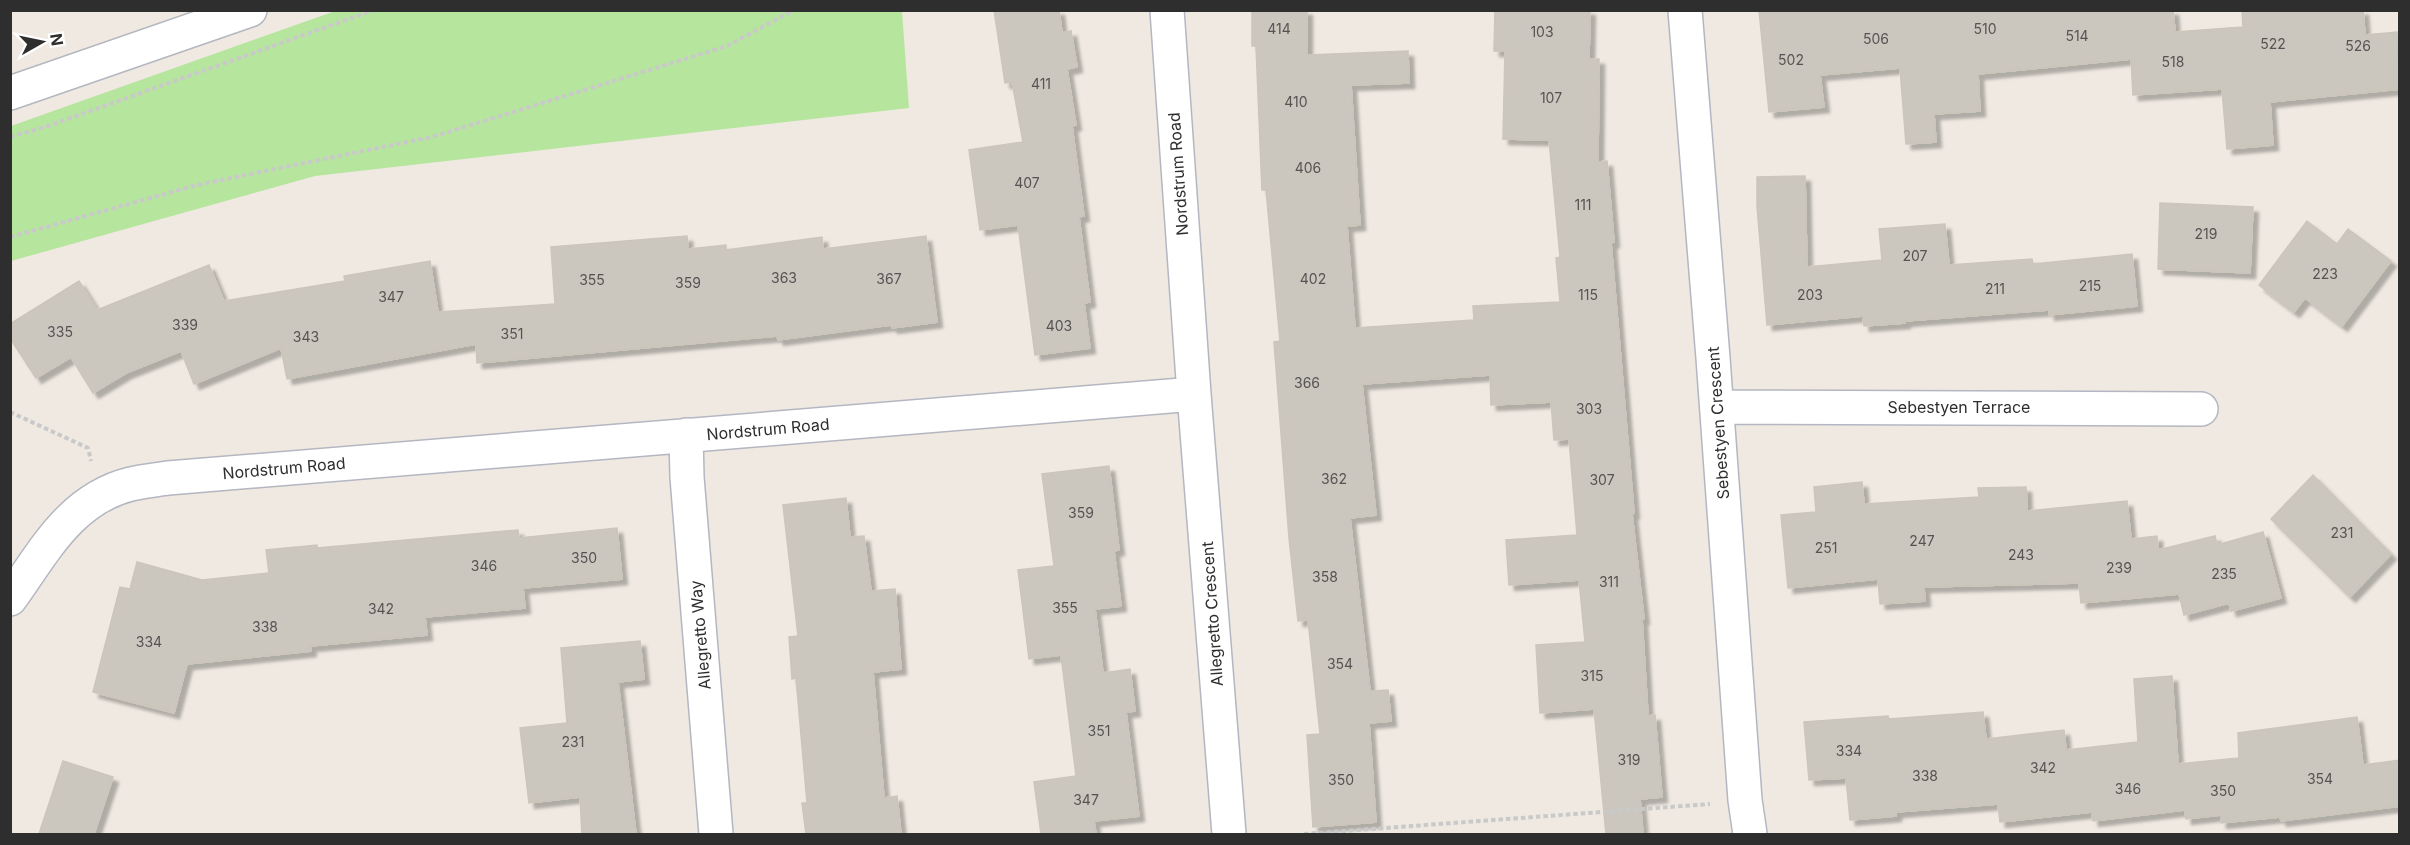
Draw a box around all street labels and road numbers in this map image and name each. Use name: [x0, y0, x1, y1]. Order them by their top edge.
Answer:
street label: Nordstrum Road: [1164, 112, 1192, 236]
street label: Sebestyen Crescent: [1703, 346, 1733, 500]
street label: Sebestyen Terrace: [1888, 397, 2030, 417]
street label: Nordstrum Road: [706, 414, 830, 444]
street label: Nordstrum Road: [222, 453, 346, 483]
street label: Allegretto Crescent: [1197, 541, 1227, 687]
street label: Allegretto Way: [685, 579, 715, 691]

